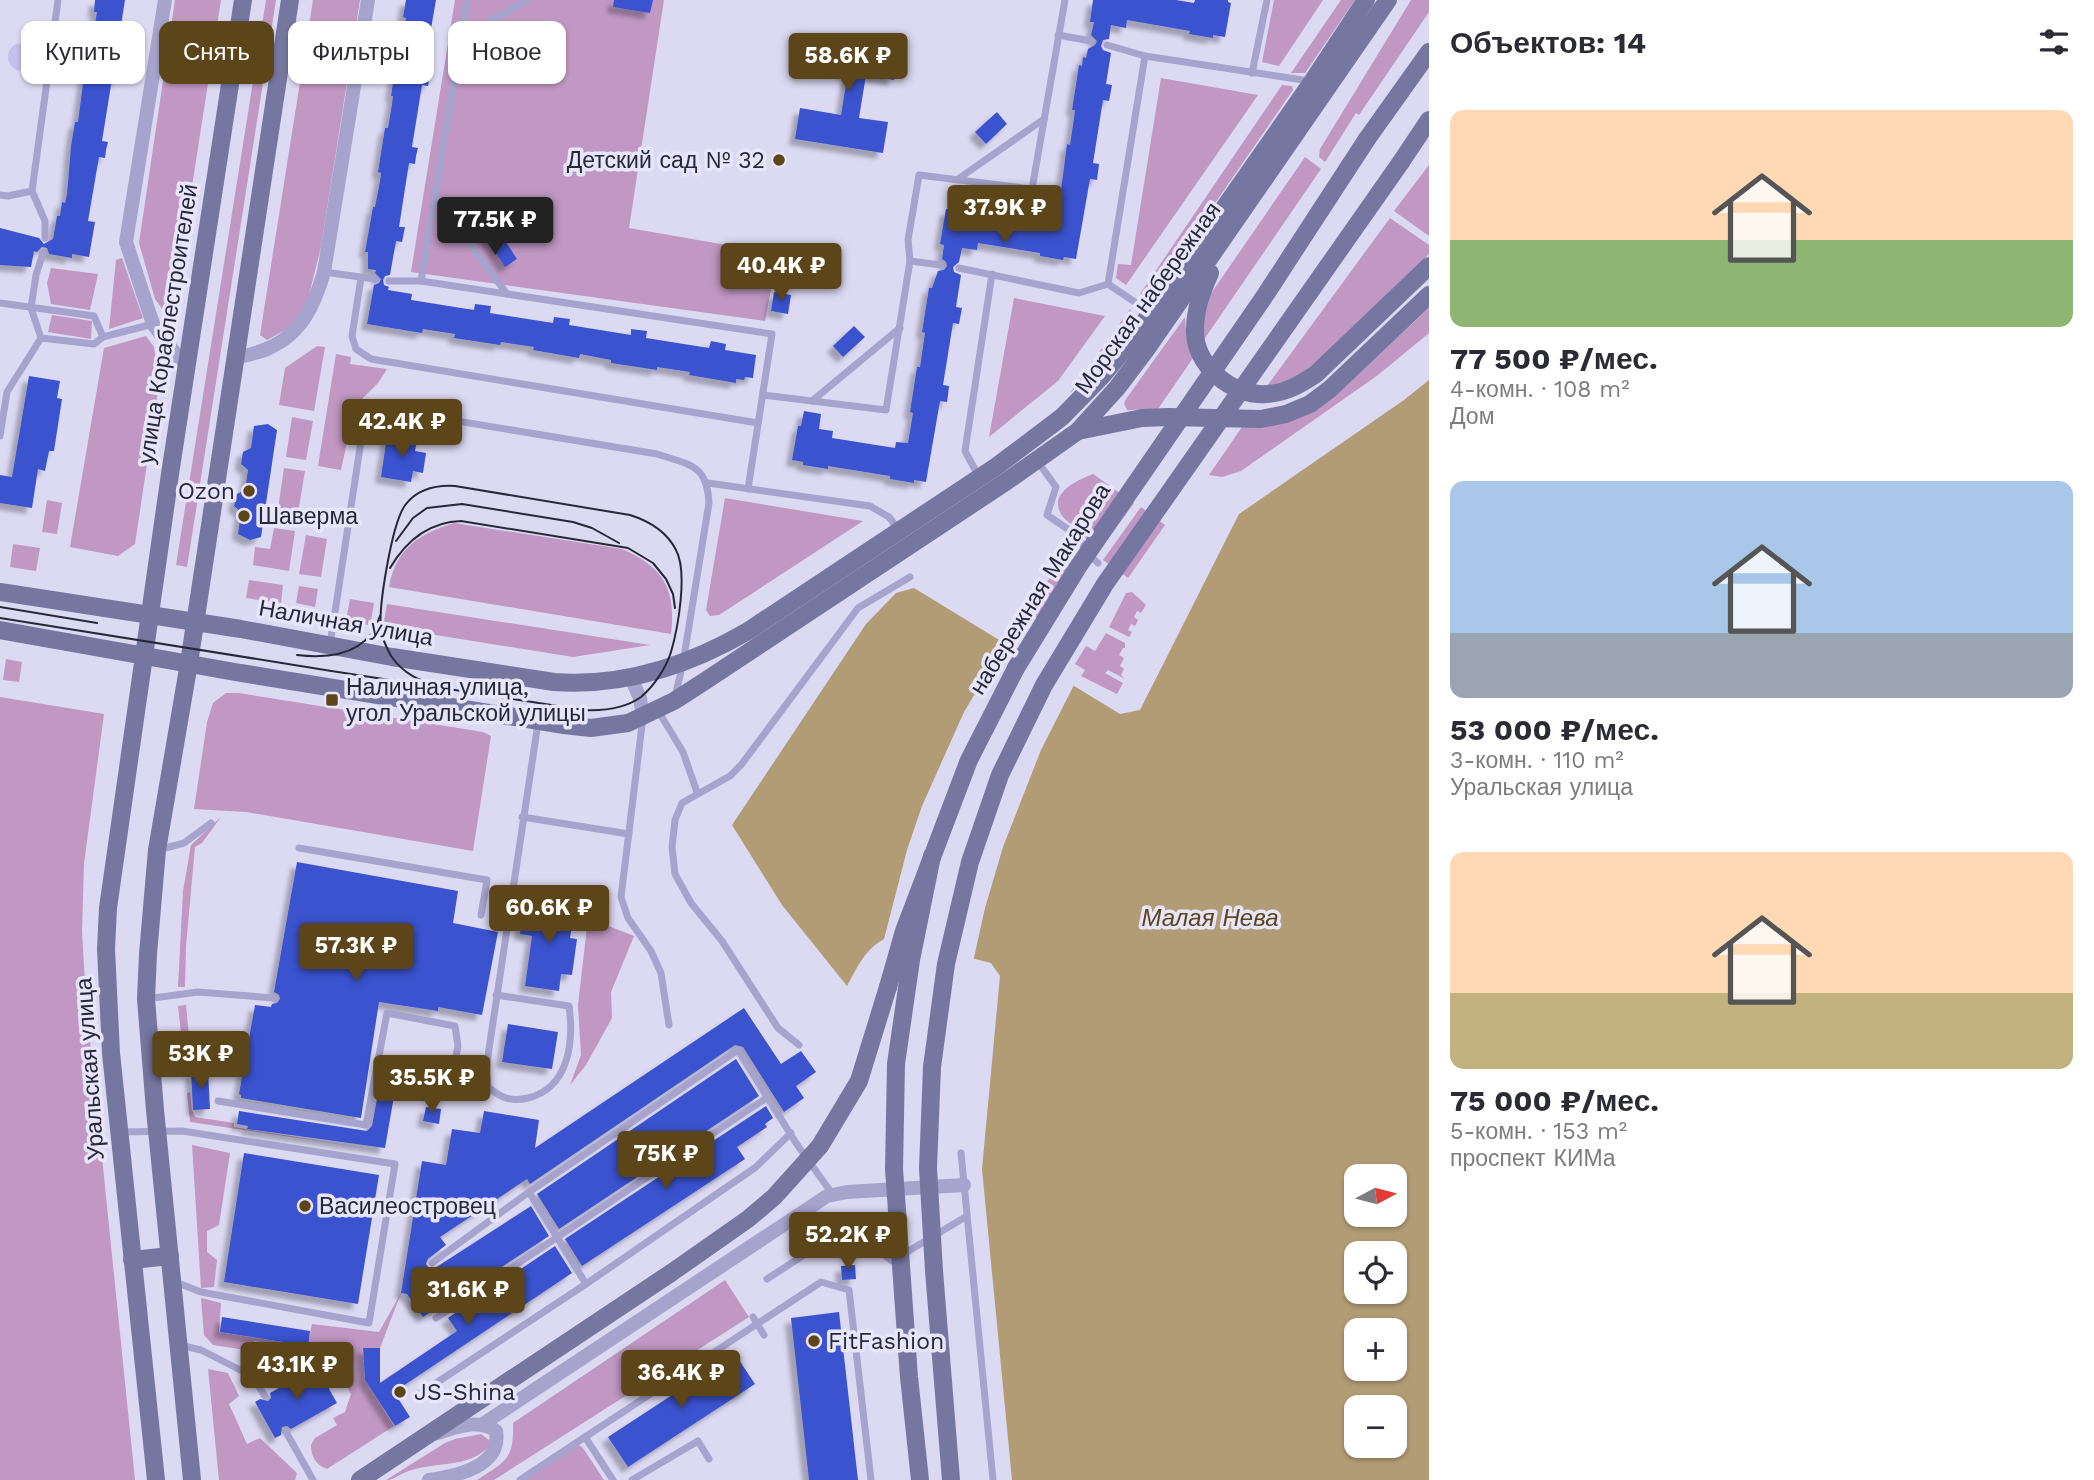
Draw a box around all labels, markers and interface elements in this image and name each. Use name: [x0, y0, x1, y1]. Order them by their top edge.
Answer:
chip: Купить: [21, 21, 145, 84]
chip: Снять: [159, 21, 274, 84]
chip: Фильтры: [288, 21, 434, 84]
chip: Новое: [448, 21, 566, 84]
icon: filters: [2035, 23, 2073, 61]
text: Объектов: 14: [1450, 25, 1646, 60]
pin: 58.6K ₽: [783, 34, 913, 93]
text: 58.6K ₽: [805, 42, 891, 69]
place label: Детский сад № 32: [567, 147, 765, 174]
marker: Детский сад № 32: [771, 152, 787, 168]
icon: home: [1699, 155, 1825, 281]
street label: улица Кораблестроителей: [133, 182, 203, 466]
pin: 37.9K ₽: [940, 186, 1070, 245]
text: 37.9K ₽: [963, 194, 1047, 221]
street label: Морская набережная: [1069, 197, 1227, 399]
pin: 77.5K ₽: [430, 198, 560, 257]
text: 77.5K ₽: [453, 206, 537, 233]
pin: 40.4K ₽: [716, 244, 846, 303]
text: 40.4K ₽: [736, 252, 826, 279]
text: 77 500 ₽/мес.: [1450, 341, 1658, 376]
text: 4-комн. · 108 m²: [1450, 376, 1630, 403]
pin: 42.4K ₽: [337, 400, 467, 459]
text: Дом: [1450, 403, 1494, 430]
text: 42.4K ₽: [358, 408, 446, 435]
place label: Ozon: [178, 478, 235, 505]
street label: набережная Макарова: [964, 478, 1116, 699]
marker: Ozon: [241, 483, 257, 499]
place label: Шаверма: [258, 503, 358, 530]
marker: Шаверма: [236, 508, 252, 524]
icon: home: [1699, 526, 1825, 652]
street label: Наличная улица: [257, 594, 436, 652]
place label: Наличная улица, угол Уральской улицы: [346, 674, 586, 727]
marker: Наличная улица, угол Уральской улицы: [324, 692, 340, 708]
text: 53 000 ₽/мес.: [1450, 712, 1659, 747]
text: 3-комн. · 110 m²: [1450, 747, 1624, 774]
text: Уральская улица: [1450, 774, 1633, 801]
pin: 60.6K ₽: [484, 886, 614, 945]
text: 60.6K ₽: [505, 894, 593, 921]
icon: home: [1699, 897, 1825, 1023]
water label: Малая Нева: [1141, 904, 1279, 932]
pin: 57.3K ₽: [291, 923, 421, 983]
text: 57.3K ₽: [315, 932, 397, 959]
street label: Уральская улица: [70, 977, 110, 1161]
pin: 53K ₽: [152, 1032, 250, 1091]
text: 53K ₽: [168, 1040, 234, 1067]
pin: 35.5K ₽: [367, 1056, 497, 1115]
text: 35.5K ₽: [389, 1064, 475, 1091]
text: 75 000 ₽/мес.: [1450, 1083, 1659, 1118]
text: 5-комн. · 153 m²: [1450, 1118, 1627, 1145]
pin: 75K ₽: [617, 1132, 715, 1191]
text: 75K ₽: [633, 1140, 699, 1167]
text: проспект КИМа: [1450, 1145, 1616, 1172]
north arrow: [1344, 1164, 1407, 1227]
map controls: [1344, 1164, 1407, 1458]
place label: Василеостровец: [319, 1193, 496, 1220]
marker: Василеостровец: [297, 1198, 313, 1214]
pin: 52.2K ₽: [783, 1212, 913, 1272]
text: 52.2K ₽: [805, 1221, 891, 1248]
button: locate: [1344, 1241, 1407, 1304]
pin: 31.6K ₽: [403, 1268, 533, 1327]
text: 31.6K ₽: [427, 1276, 509, 1303]
button: +: [1344, 1318, 1407, 1381]
place label: FitFashion: [828, 1328, 944, 1355]
marker: FitFashion: [806, 1333, 822, 1349]
pin: 43.1K ₽: [232, 1342, 362, 1402]
pin: 36.4K ₽: [616, 1350, 746, 1410]
text: 43.1K ₽: [257, 1351, 337, 1378]
text: 36.4K ₽: [637, 1359, 725, 1386]
place label: JS-Shina: [414, 1379, 515, 1406]
marker: JS-Shina: [392, 1384, 408, 1400]
button: −: [1344, 1395, 1407, 1458]

